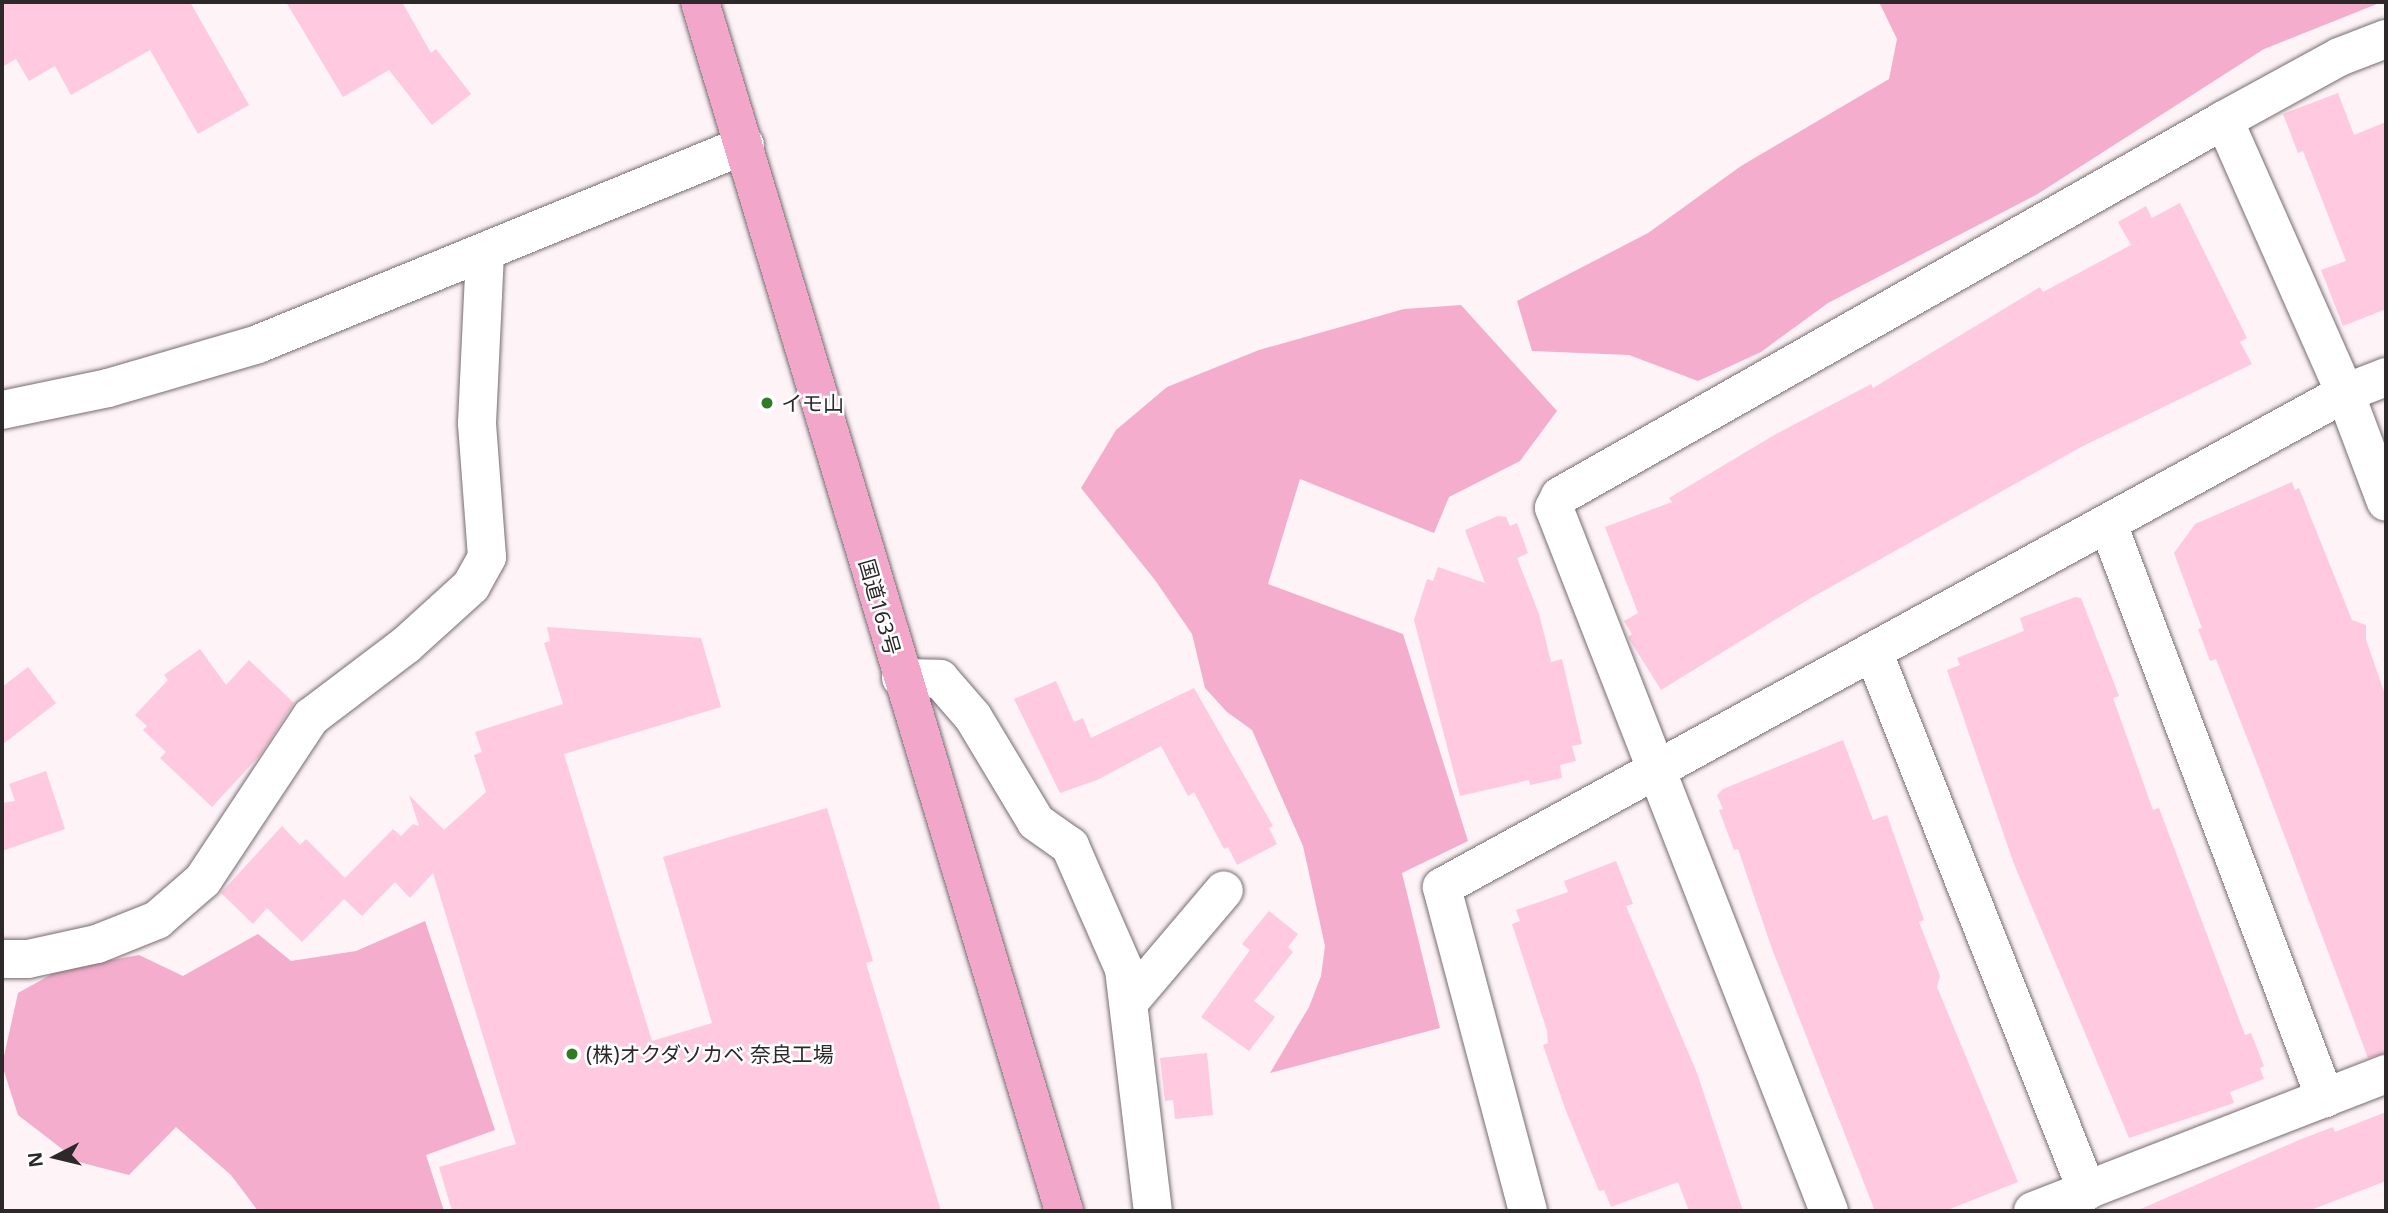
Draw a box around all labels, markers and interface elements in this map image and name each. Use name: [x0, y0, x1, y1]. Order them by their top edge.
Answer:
place label: イモ山: [781, 390, 844, 416]
marker: イモ山: [759, 395, 775, 411]
street label: 国道163号: [854, 556, 906, 658]
place label: (株)オクダソカベ 奈良工場: [586, 1041, 835, 1067]
marker: (株)オクダソカベ 奈良工場: [564, 1046, 580, 1062]
north arrow: [21, 1122, 91, 1192]
text: N: [21, 1150, 49, 1169]

